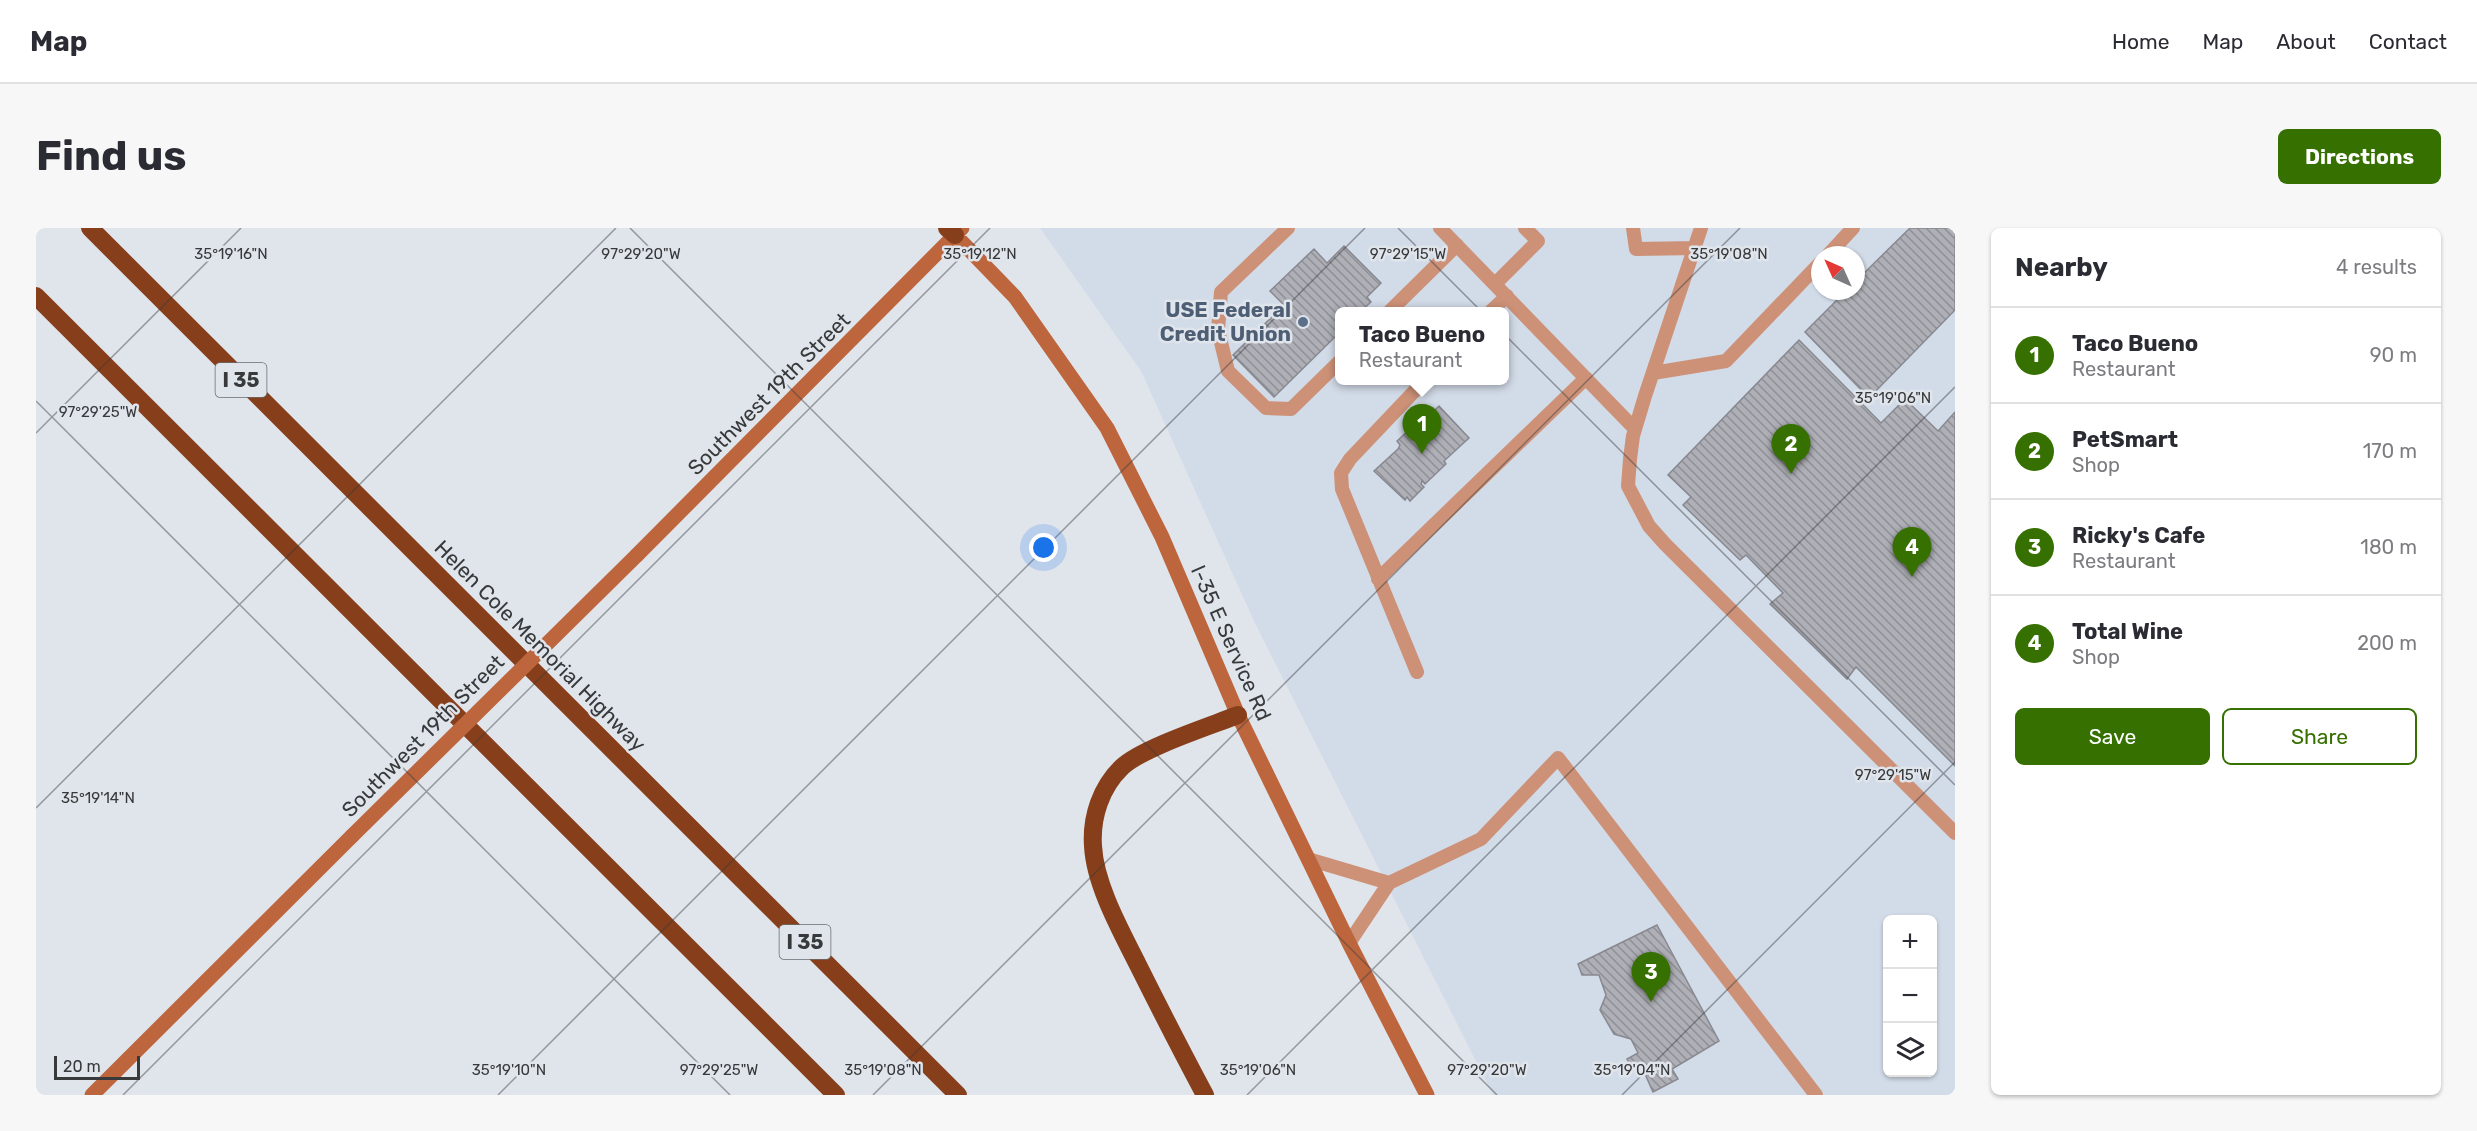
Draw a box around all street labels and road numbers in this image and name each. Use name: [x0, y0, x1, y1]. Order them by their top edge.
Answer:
street label: Southwest 19th Street: [682, 307, 855, 480]
road number: I 35: [216, 363, 266, 397]
street label: Helen Cole Memorial Highway: [430, 535, 651, 757]
street label: I-35 E Service Rd: [1186, 561, 1277, 724]
street label: Southwest 19th Street: [336, 649, 509, 822]
road number: I 35: [780, 925, 830, 959]

